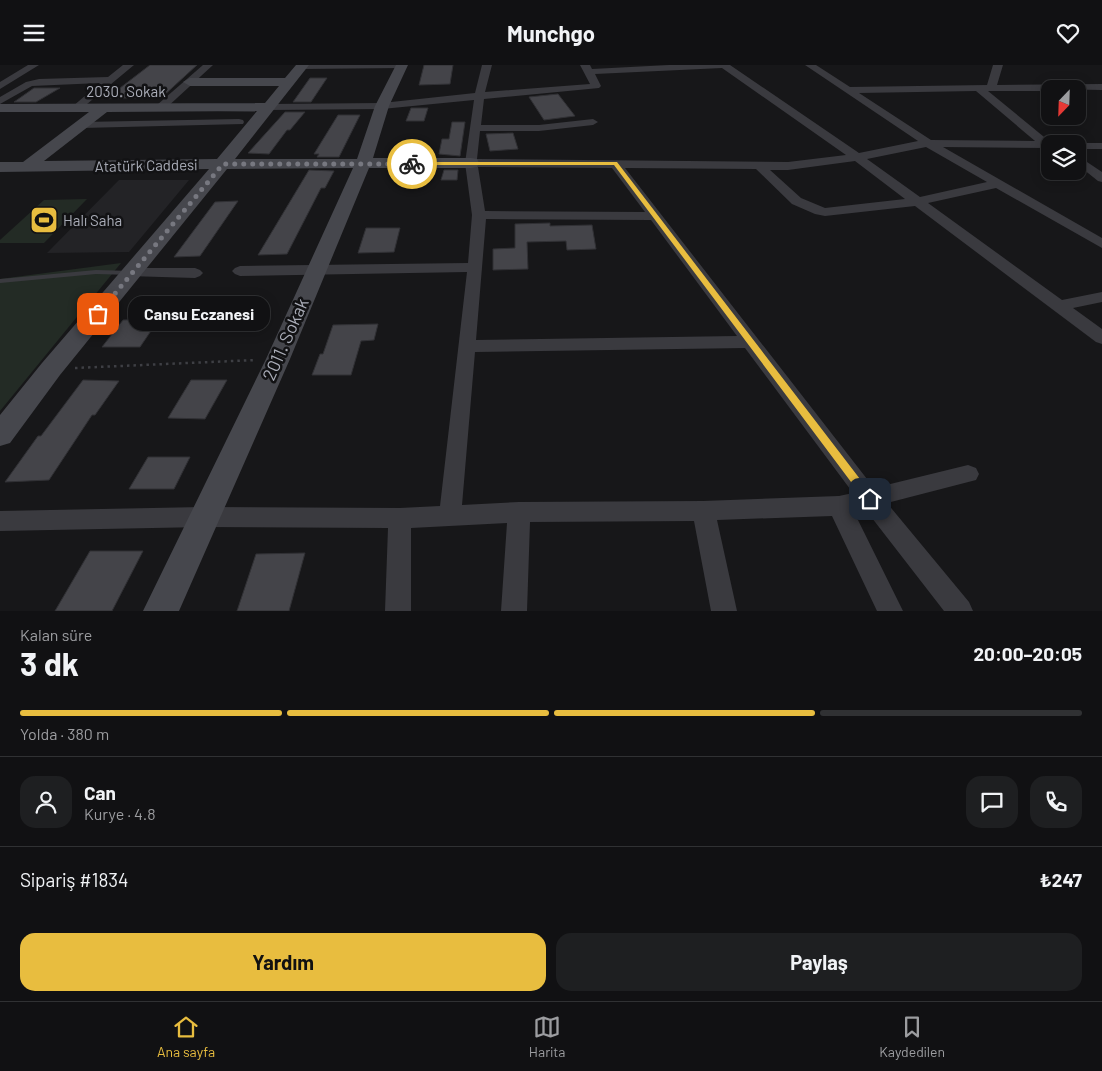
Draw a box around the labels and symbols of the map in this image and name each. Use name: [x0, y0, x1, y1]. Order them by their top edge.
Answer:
north arrow: [1041, 80, 1086, 125]
street label: 2030. Sokak: [86, 82, 166, 100]
courier: [387, 139, 437, 189]
street label: Atatürk Caddesi: [94, 155, 198, 175]
sports icon: Halı Saha: [29, 205, 59, 235]
place label: Halı Saha: [63, 211, 122, 229]
pin: [77, 293, 119, 335]
street label: 2011. Sokak: [257, 294, 313, 384]
callout: Cansu Eczanesi: [128, 297, 270, 331]
pin: [849, 478, 891, 520]

